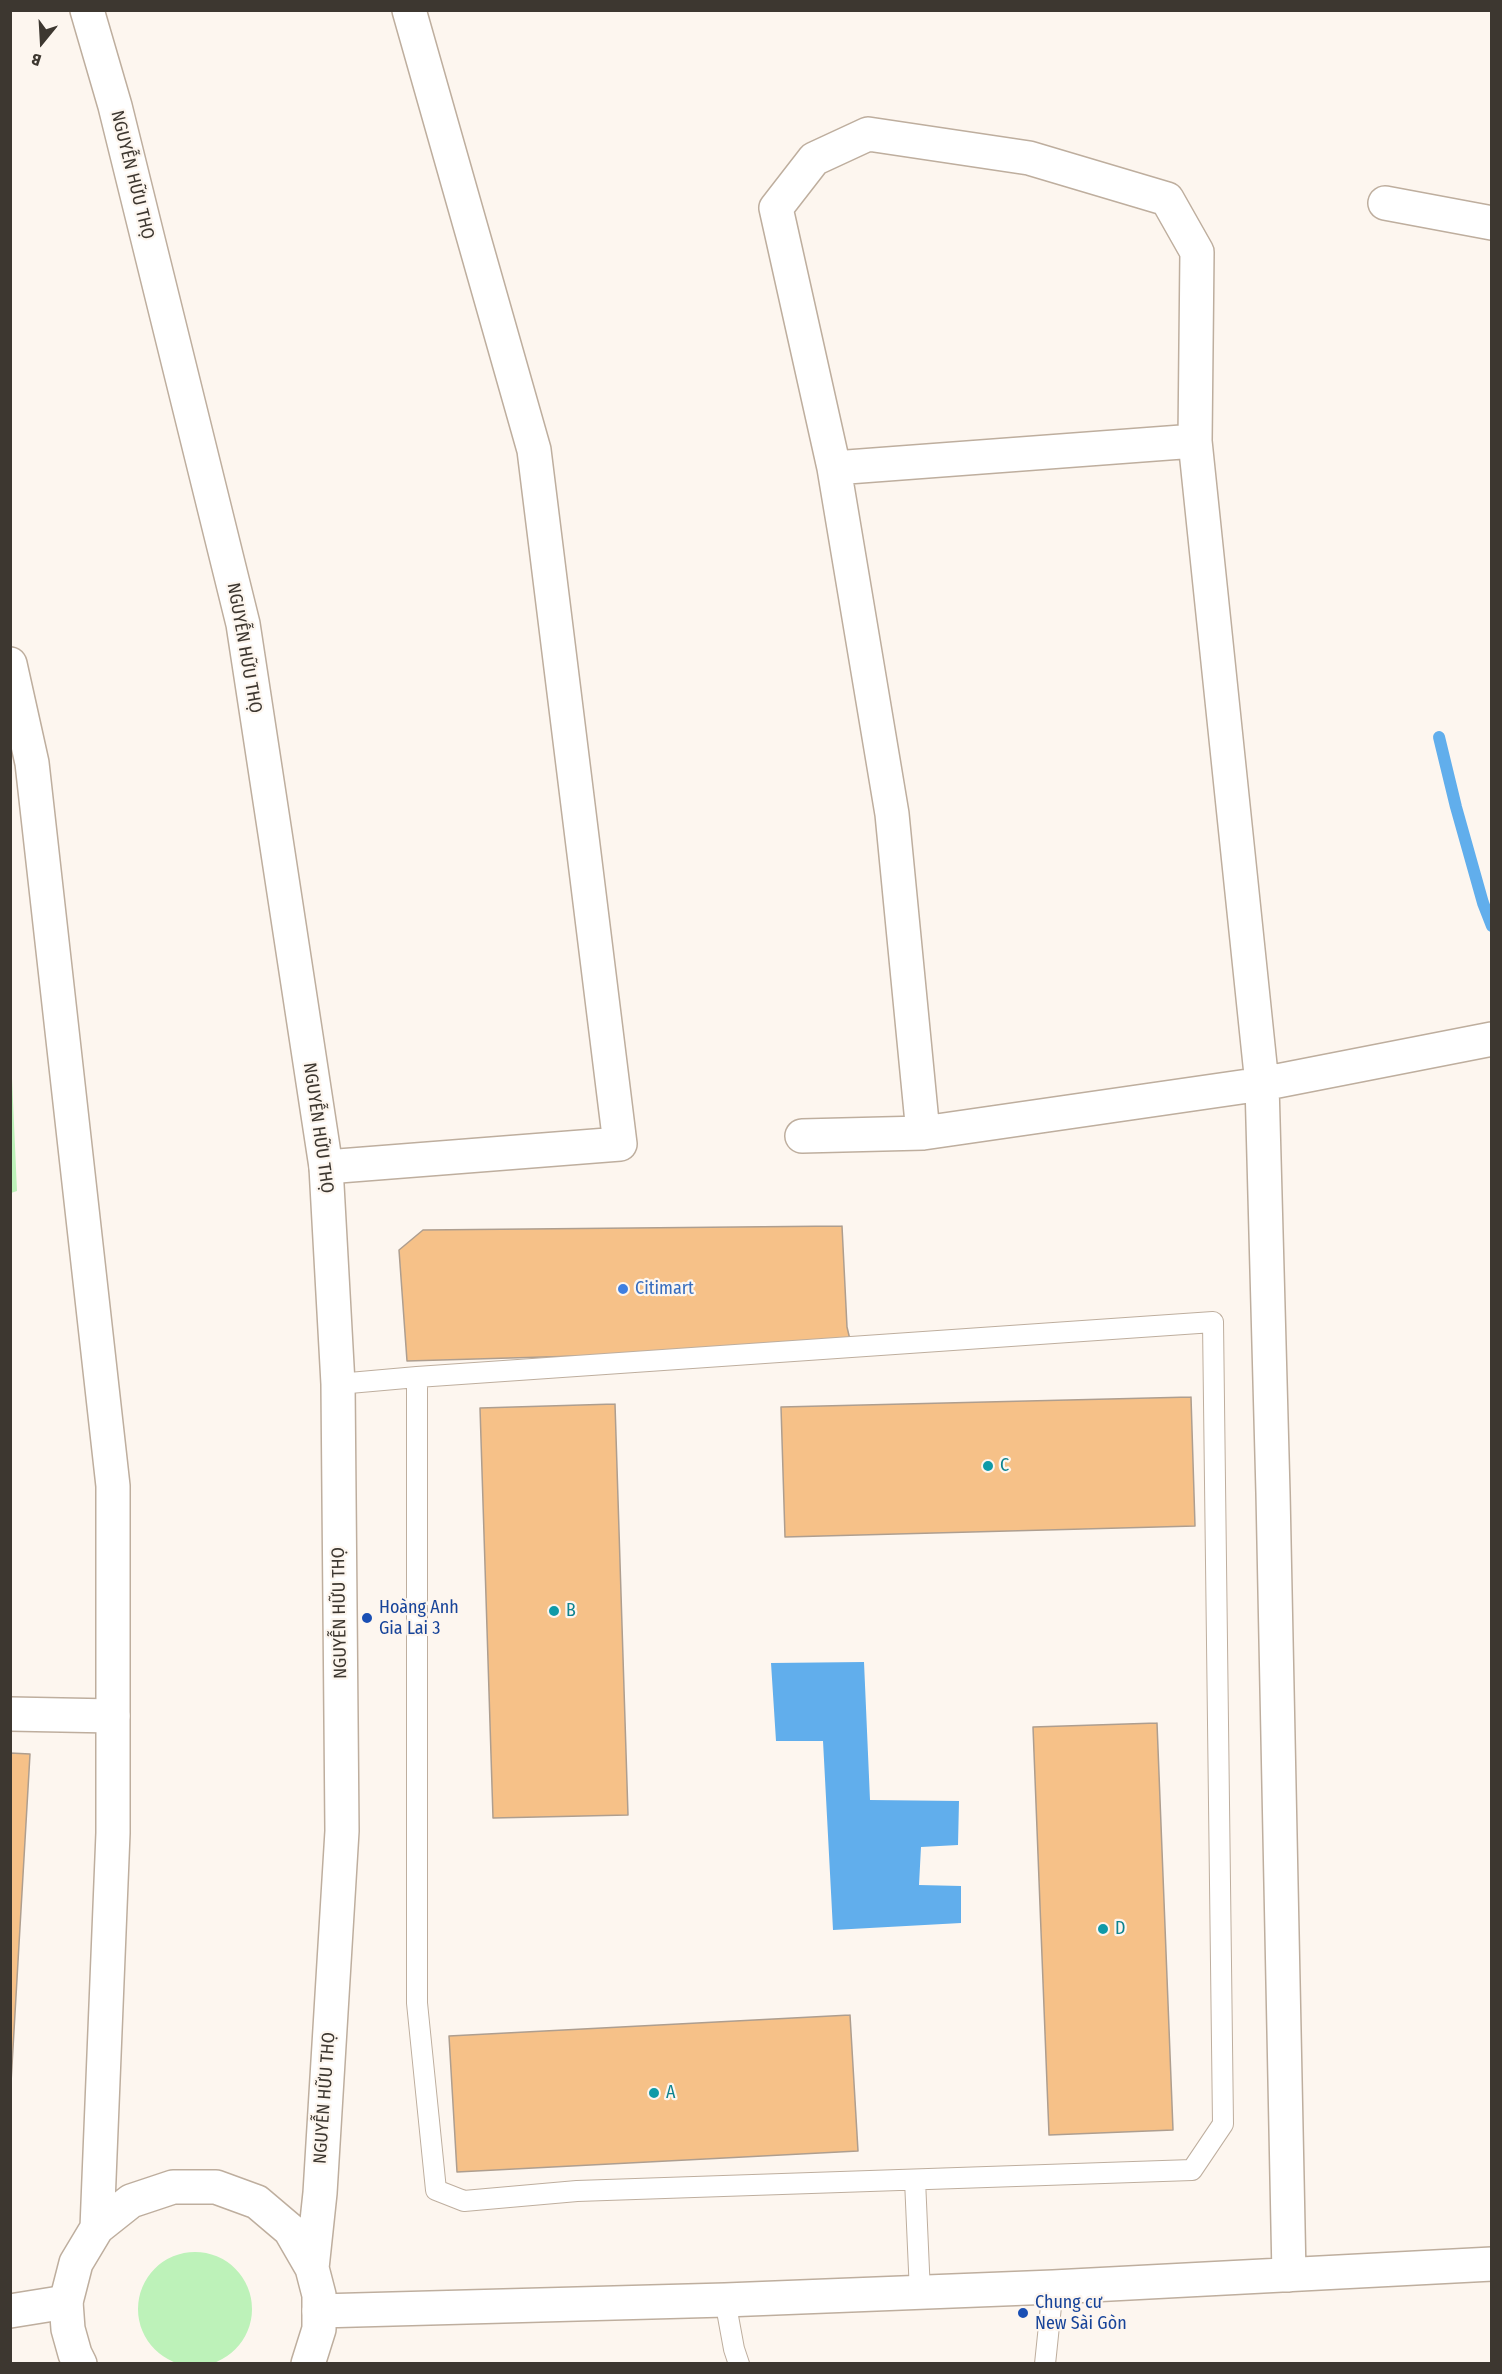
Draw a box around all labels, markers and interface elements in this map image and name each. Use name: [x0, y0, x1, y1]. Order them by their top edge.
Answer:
north arrow: [12, 12, 72, 72]
text: B: [29, 49, 43, 70]
street label: NGUYỄN HỮU THỌ: [106, 108, 158, 242]
street label: NGUYỄN HỮU THỌ: [222, 581, 266, 715]
street label: NGUYỄN HỮU THỌ: [298, 1061, 338, 1195]
place label: Citimart: [635, 1278, 694, 1300]
marker: Citimart: [616, 1282, 630, 1296]
place label: C: [1000, 1455, 1009, 1477]
marker: C: [981, 1459, 995, 1473]
street label: NGUYỄN HỮU THỌ: [328, 1547, 352, 1679]
place label: Hoàng Anh Gia Lai 3: [379, 1597, 459, 1640]
place label: B: [566, 1600, 576, 1622]
marker: B: [547, 1604, 561, 1618]
marker: Hoàng Anh Gia Lai 3: [360, 1611, 374, 1625]
place label: D: [1115, 1918, 1125, 1940]
marker: D: [1096, 1922, 1110, 1936]
street label: NGUYỄN HỮU THỌ: [310, 2031, 340, 2165]
place label: A: [666, 2082, 675, 2104]
marker: A: [647, 2086, 661, 2100]
place label: Chung cư New Sài Gòn: [1035, 2292, 1127, 2334]
marker: Chung cư New Sài Gòn: [1016, 2306, 1030, 2320]

